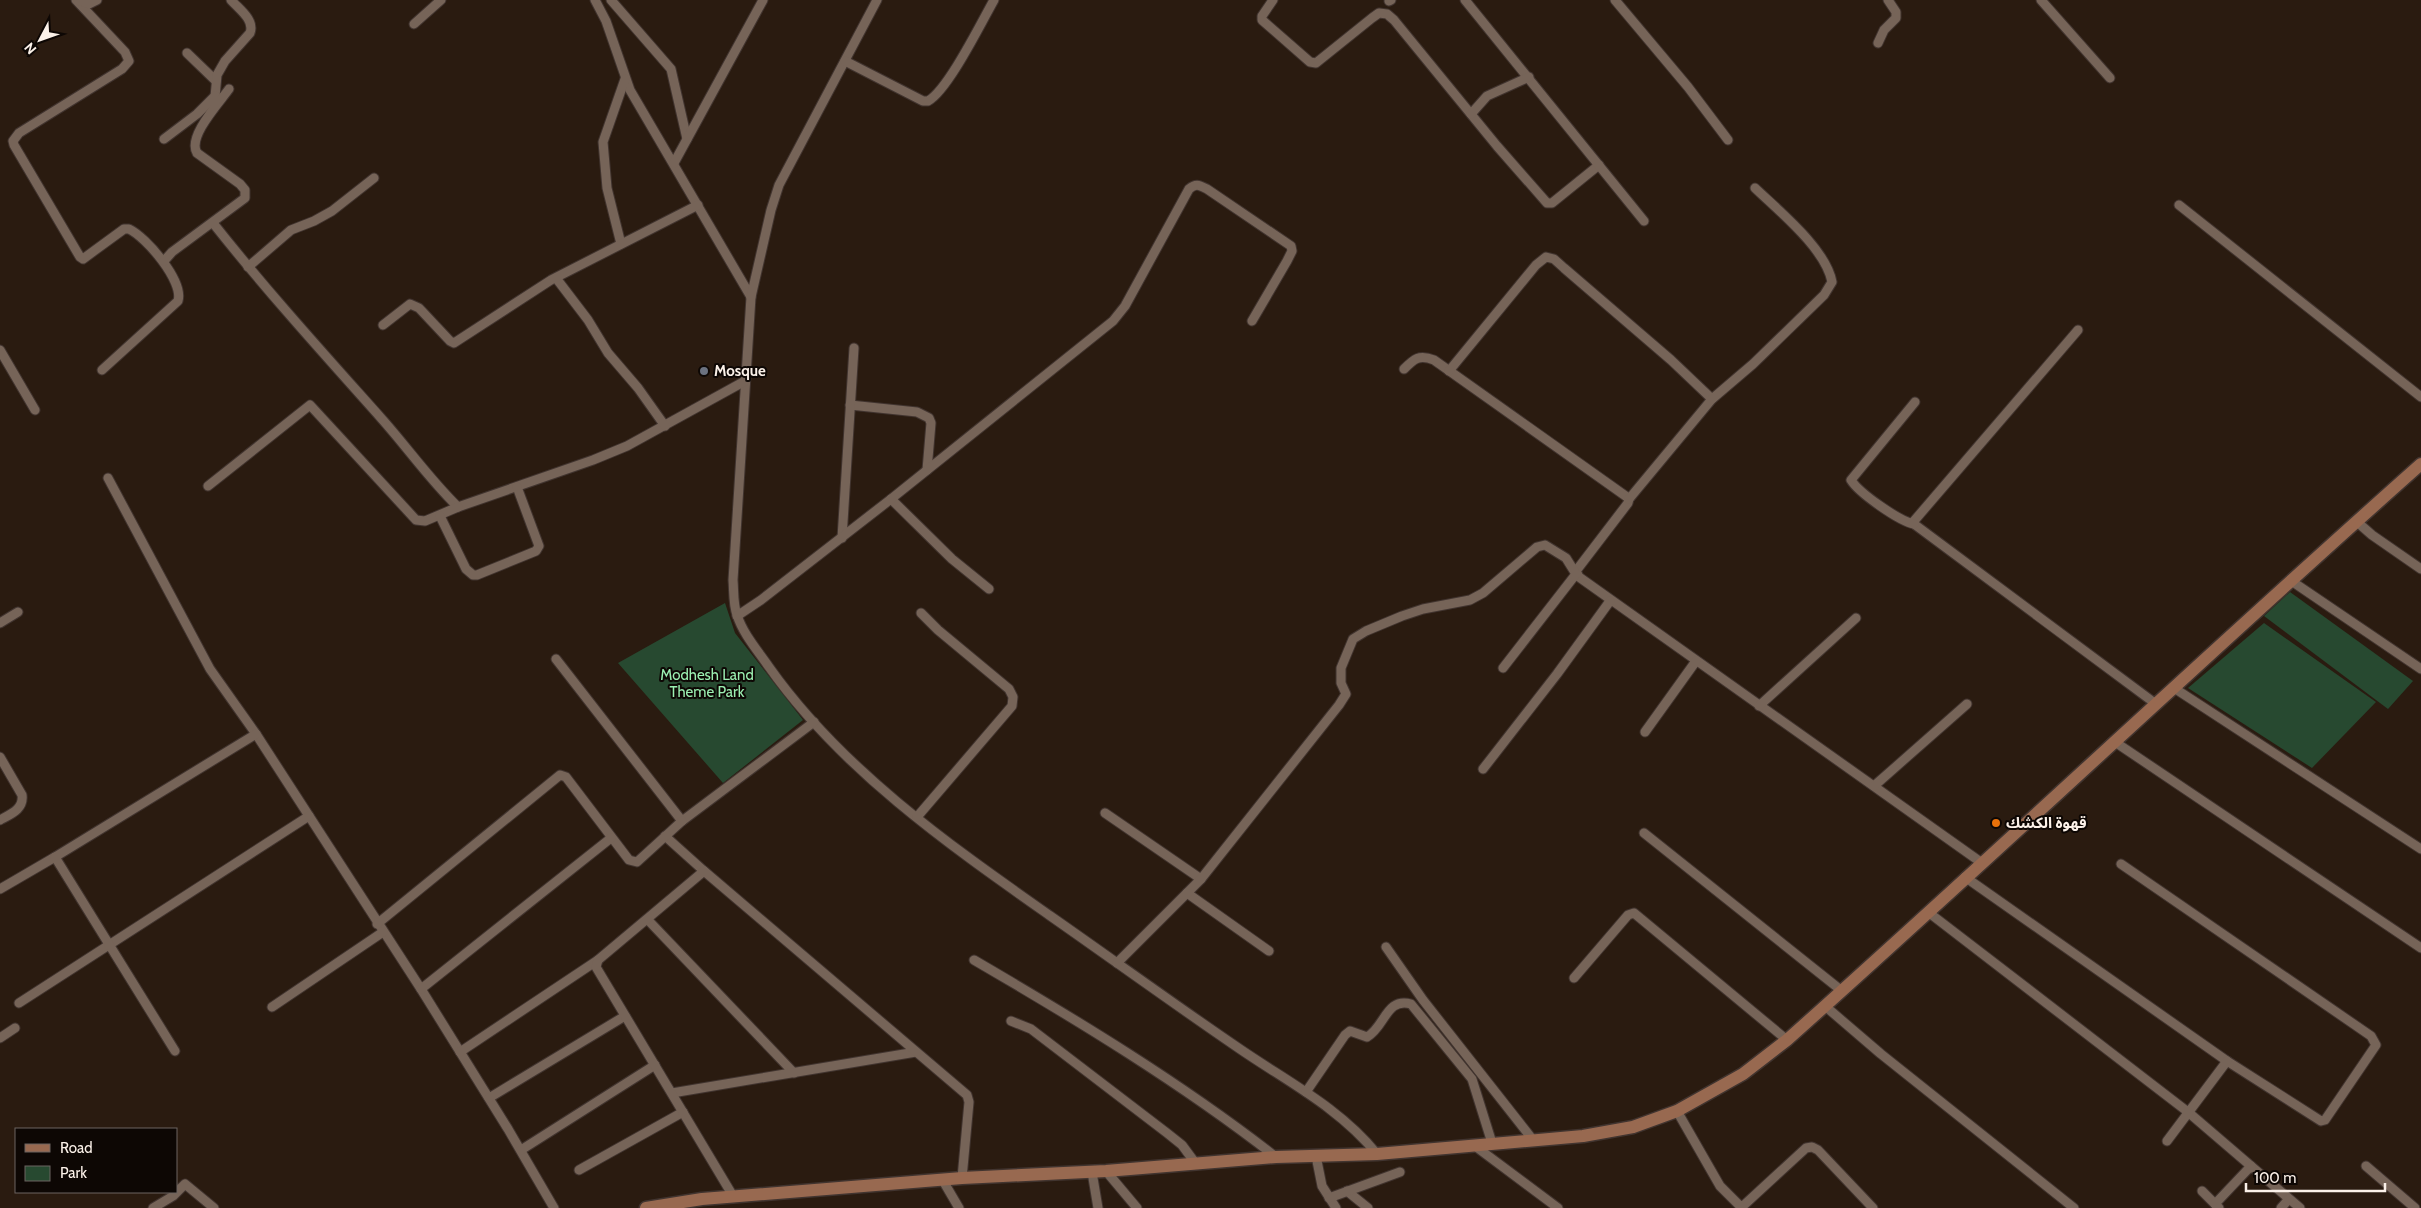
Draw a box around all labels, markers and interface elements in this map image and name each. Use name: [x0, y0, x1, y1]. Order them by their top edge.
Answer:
north arrow: [15, 15, 65, 65]
text: N: [20, 39, 40, 58]
place label: Mosque: [714, 362, 766, 380]
marker: Mosque: [698, 365, 710, 377]
park label: Modhesh Land Theme Park: [660, 666, 754, 701]
place label: قهوة الكشك: [2006, 814, 2087, 832]
marker: قهوة الكشك: [1990, 817, 2002, 829]
legend: [15, 1128, 178, 1193]
text: Road: [60, 1139, 93, 1157]
scale bar: [2246, 1160, 2385, 1192]
text: Park: [60, 1164, 87, 1182]
text: 100 m: [2254, 1169, 2296, 1187]

